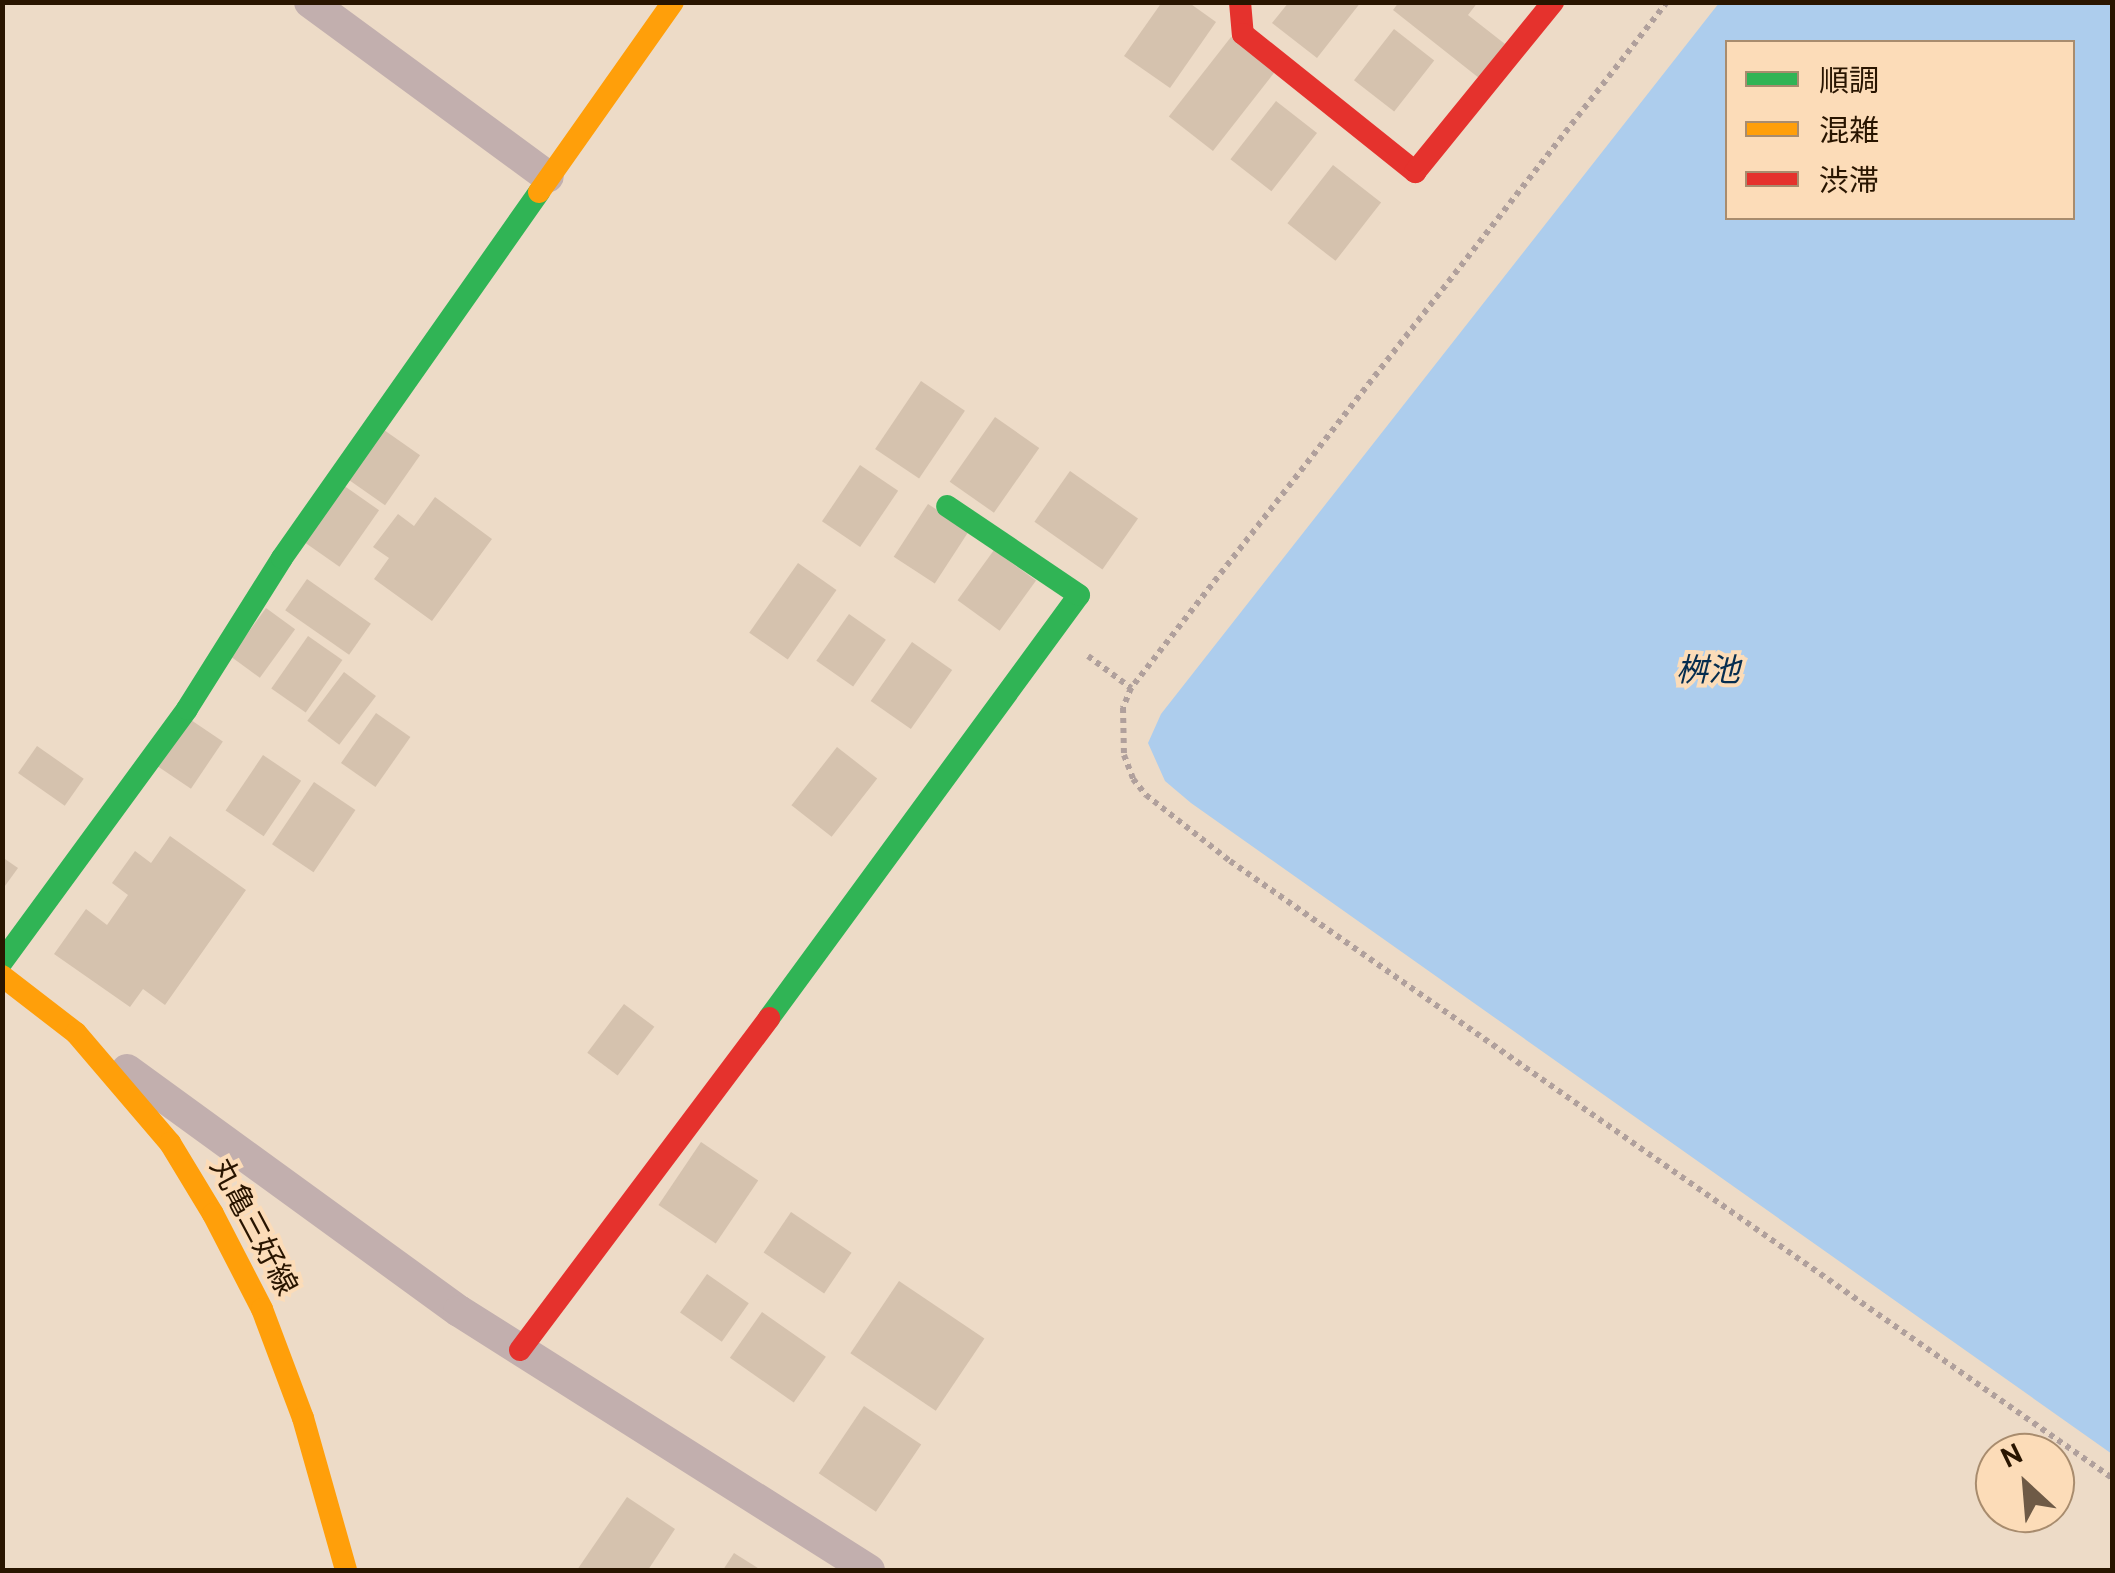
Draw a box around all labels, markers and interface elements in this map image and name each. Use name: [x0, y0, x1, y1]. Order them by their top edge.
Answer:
legend: [1725, 40, 2075, 220]
text: 順調: [1819, 65, 1879, 102]
text: 混雑: [1819, 115, 1879, 152]
text: 渋滞: [1819, 165, 1879, 202]
water label: 桝池: [1676, 654, 1740, 692]
street label: 丸亀三好線: [200, 1153, 302, 1303]
north arrow: [1975, 1433, 2075, 1533]
text: N: [1996, 1437, 2030, 1478]

